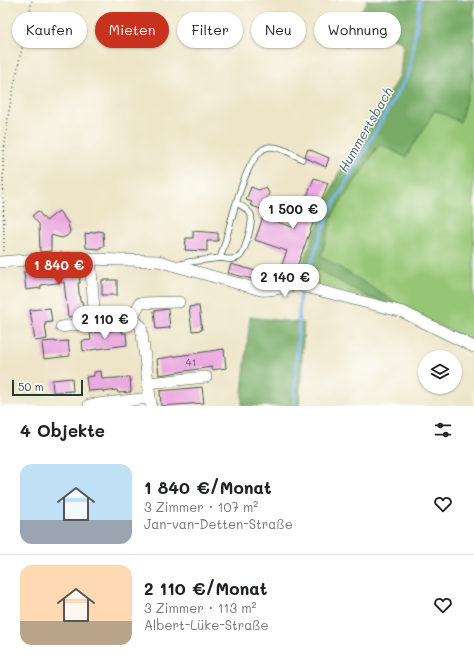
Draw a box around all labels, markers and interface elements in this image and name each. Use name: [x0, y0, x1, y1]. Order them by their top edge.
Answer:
chip: Kaufen: [12, 12, 87, 48]
chip: Mieten: [95, 12, 169, 48]
chip: Filter: [177, 12, 243, 48]
chip: Neu: [251, 12, 306, 48]
chip: Wohnung: [314, 12, 401, 48]
water label: Hummertsbach: [334, 84, 396, 174]
pin: 1 500 €: [256, 196, 330, 230]
text: 1 500 €: [268, 200, 318, 217]
pin: 1 840 €: [22, 252, 96, 286]
text: 1 840 €: [34, 256, 84, 273]
pin: 2 140 €: [248, 264, 322, 298]
text: 2 140 €: [260, 268, 310, 285]
pin: 2 110 €: [68, 306, 142, 340]
text: 2 110 €: [81, 310, 129, 327]
map controls: [418, 350, 462, 394]
button: layers: [418, 350, 462, 394]
house number: 41: [186, 355, 196, 369]
scale bar: [12, 378, 83, 397]
text: 50 m: [18, 379, 44, 394]
text: 4 Objekte: [20, 419, 105, 441]
icon: filters: [432, 419, 454, 441]
text: 1 840 €/Monat: [144, 476, 272, 498]
icon: home: [52, 480, 100, 528]
icon: heart: [432, 493, 454, 515]
text: 3 Zimmer · 107 m²: [144, 498, 258, 515]
text: Jan-van-Detten-Straße: [144, 515, 293, 532]
text: 2 110 €/Monat: [144, 577, 267, 599]
icon: home: [52, 581, 100, 629]
icon: heart: [432, 594, 454, 616]
text: 3 Zimmer · 113 m²: [144, 599, 256, 616]
text: Albert-Lüke-Straße: [144, 616, 269, 633]

